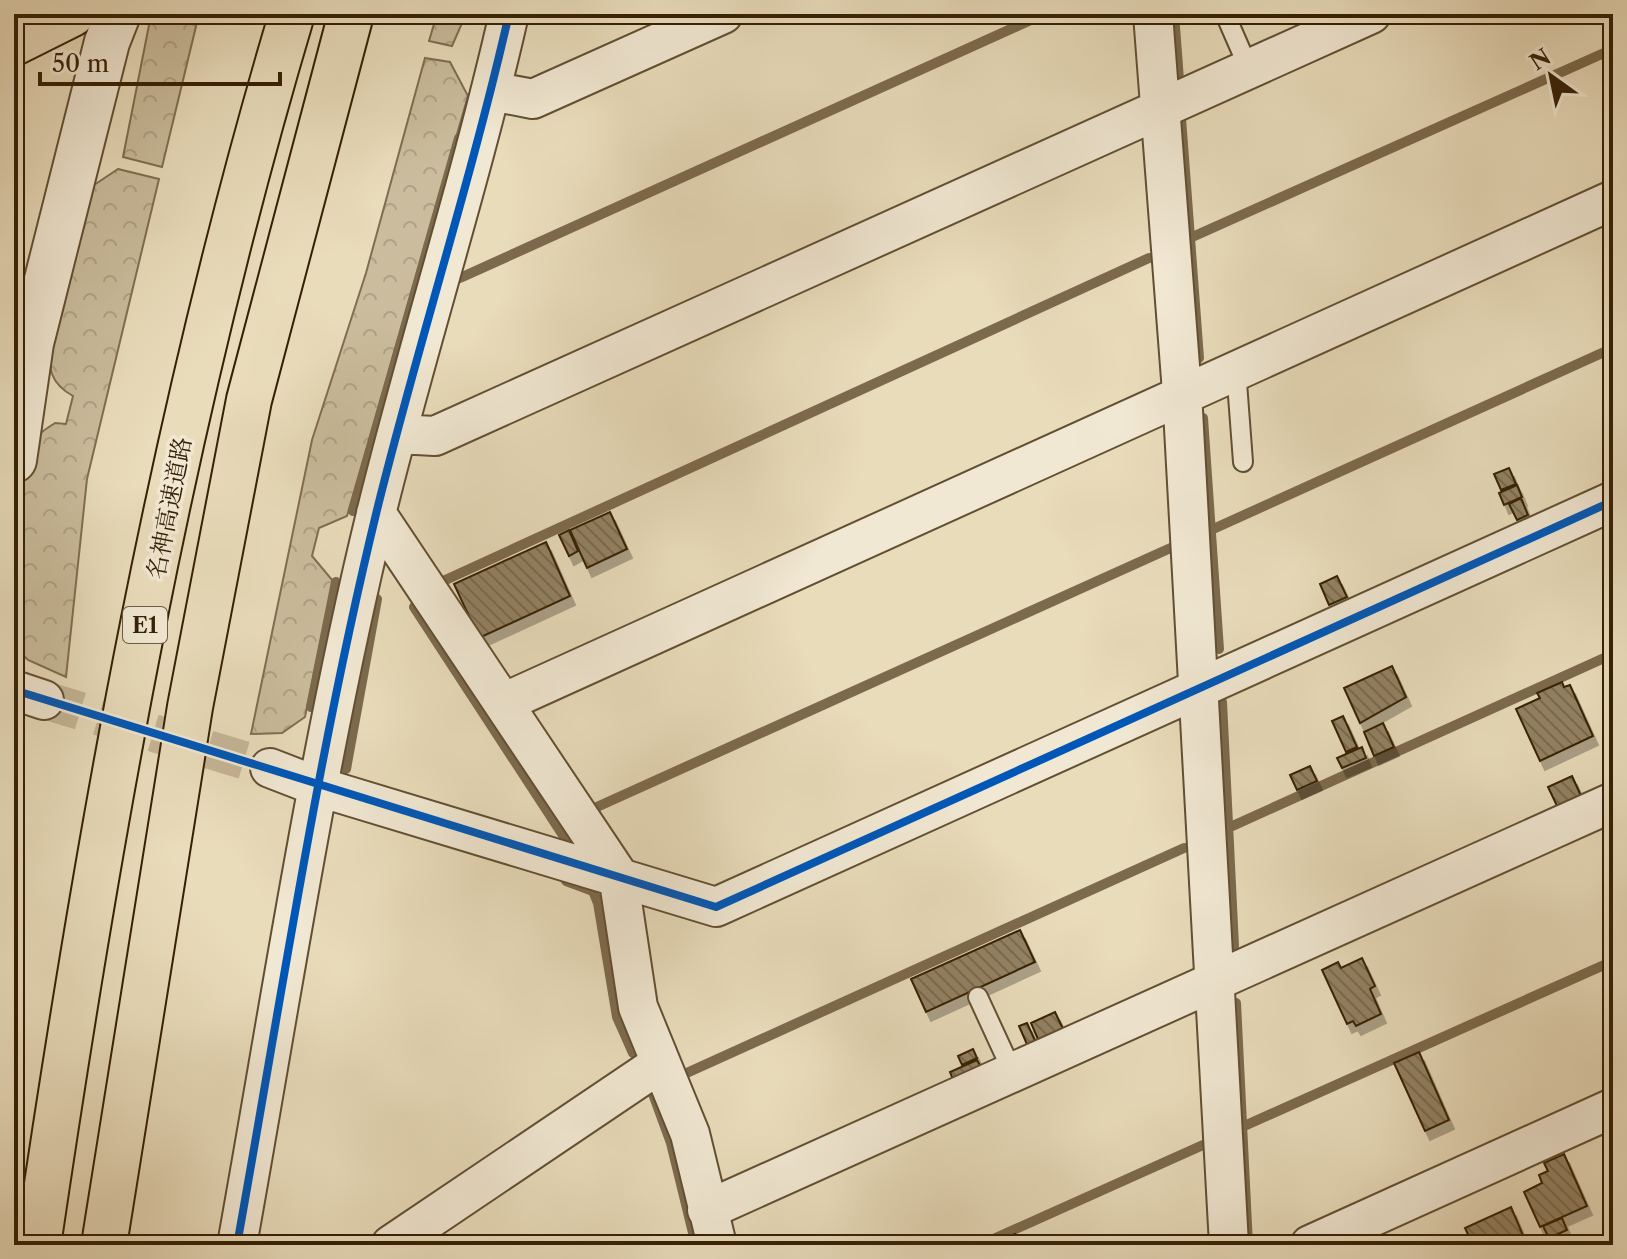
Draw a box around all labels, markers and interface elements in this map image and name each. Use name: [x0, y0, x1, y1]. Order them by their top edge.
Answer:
scale bar: [40, 36, 280, 86]
north arrow: [1511, 36, 1591, 116]
text: N: [1525, 43, 1556, 76]
text: 50 m: [52, 49, 109, 78]
street label: 名神高速道路: [141, 435, 197, 581]
road number: E1: [123, 607, 167, 643]

